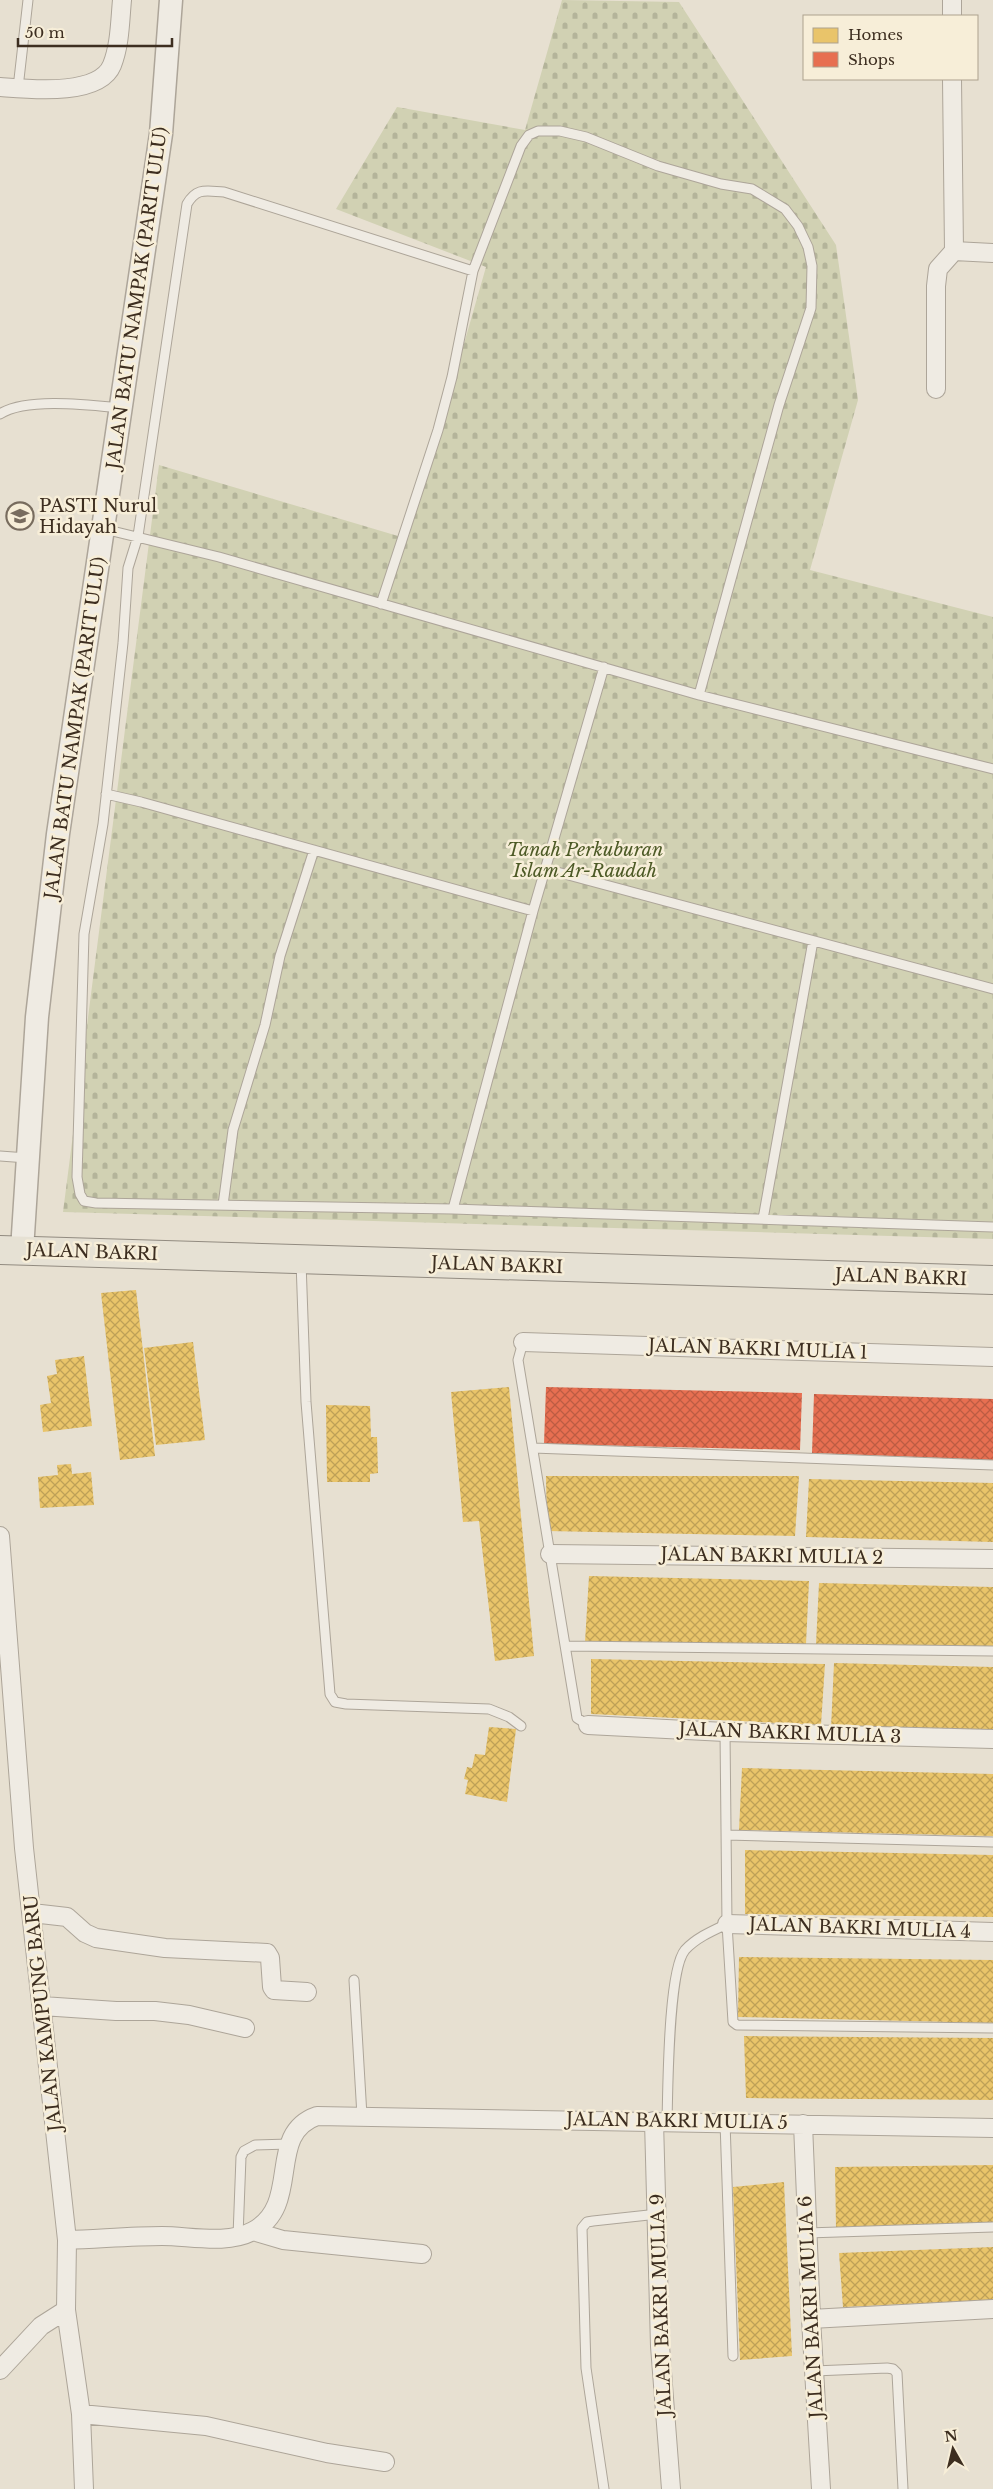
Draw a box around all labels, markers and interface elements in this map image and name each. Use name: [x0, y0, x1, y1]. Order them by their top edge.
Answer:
scale bar: [18, 15, 171, 47]
legend: [803, 15, 978, 80]
text: 50 m: [25, 23, 65, 42]
text: Homes: [848, 25, 903, 44]
text: Shops: [848, 50, 895, 69]
street label: JALAN BATU NAMPAK (PARIT ULU): [102, 125, 172, 473]
place label: PASTI Nurul Hidayah: [39, 495, 157, 538]
school or university icon: PASTI Nurul Hidayah: [5, 501, 35, 531]
street label: JALAN BATU NAMPAK (PARIT ULU): [40, 555, 110, 903]
park label: Tanah Perkuburan Islam Ar-Raudah: [507, 839, 663, 882]
street label: JALAN BAKRI: [23, 1239, 159, 1265]
street label: JALAN BAKRI: [428, 1252, 564, 1278]
street label: JALAN BAKRI: [832, 1264, 968, 1290]
street label: JALAN BAKRI MULIA 1: [646, 1334, 868, 1364]
street label: JALAN BAKRI MULIA 2: [659, 1543, 883, 1569]
street label: JALAN BAKRI MULIA 3: [676, 1718, 902, 1748]
street label: JALAN KAMPUNG BARU: [20, 1894, 67, 2134]
street label: JALAN BAKRI MULIA 4: [747, 1913, 971, 1943]
street label: JALAN BAKRI MULIA 5: [564, 2108, 788, 2134]
street label: JALAN BAKRI MULIA 9: [646, 2193, 676, 2419]
street label: JALAN BAKRI MULIA 6: [794, 2195, 828, 2421]
north arrow: [928, 2424, 978, 2474]
text: N: [943, 2426, 959, 2446]

